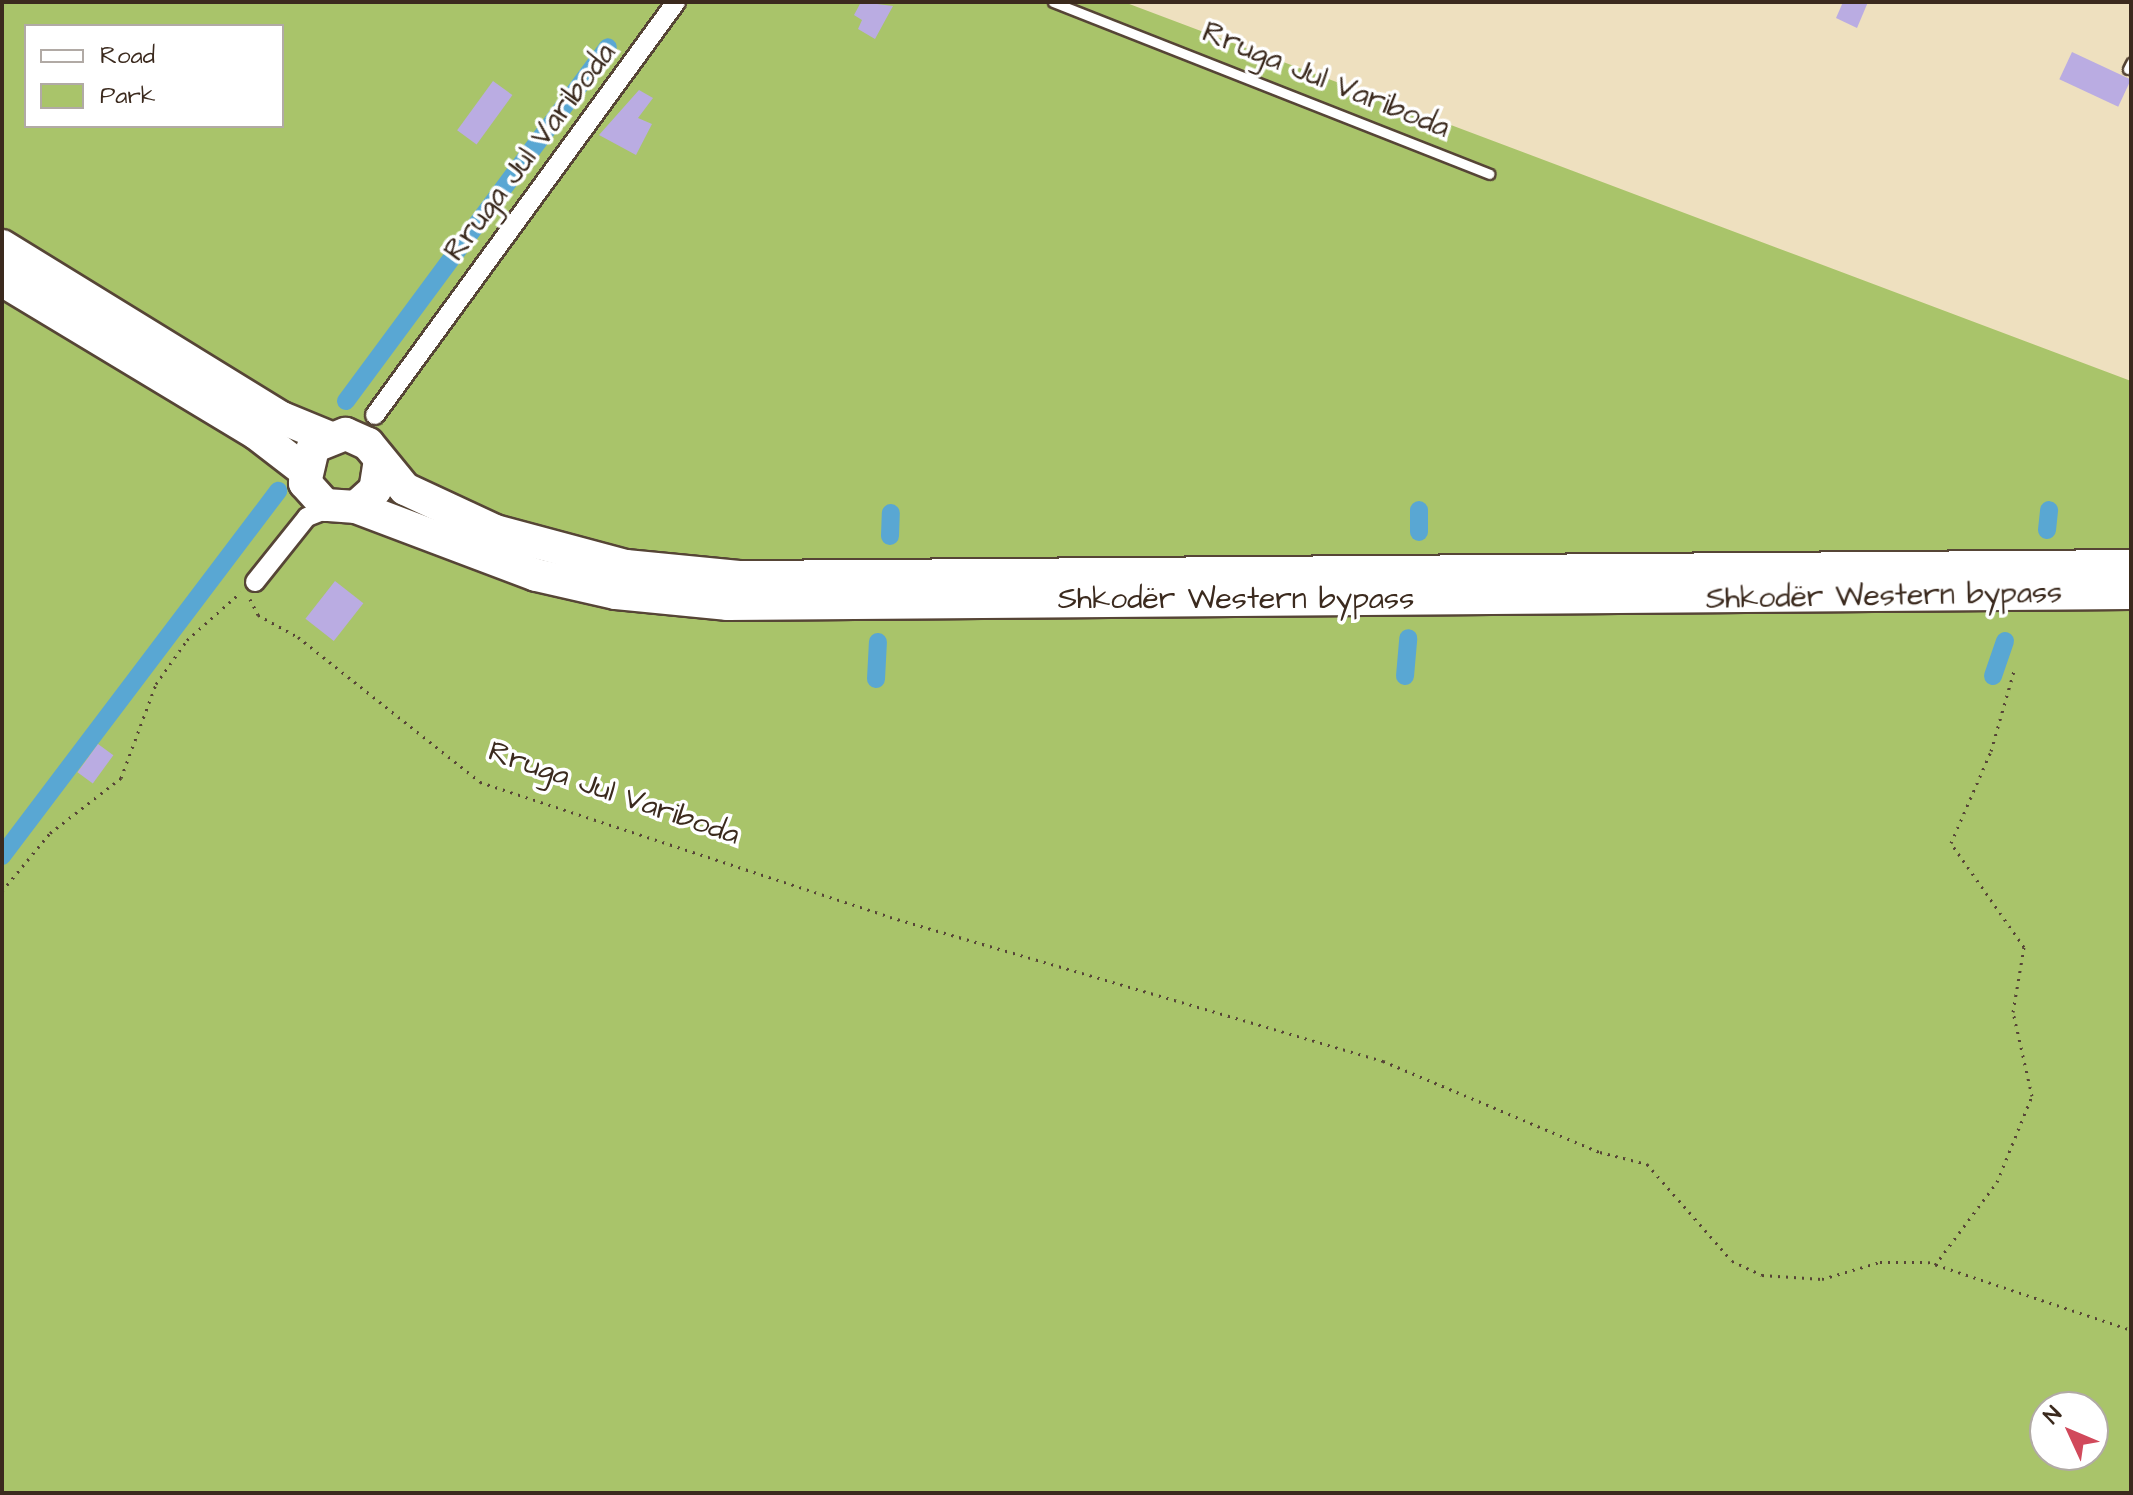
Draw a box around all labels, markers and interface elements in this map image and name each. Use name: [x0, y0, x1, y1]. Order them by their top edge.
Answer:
street label: Rruga Jul Variboda: [1197, 14, 1455, 146]
legend: [24, 24, 284, 128]
street label: Rruga Jul Variboda: [436, 36, 624, 268]
text: Road: [100, 39, 155, 73]
text: Park: [100, 79, 156, 113]
street label: Shkodër Western bypass: [1706, 575, 2062, 617]
street label: Shkodër Western bypass: [1058, 581, 1414, 617]
street label: Rruga Jul Variboda: [484, 733, 744, 853]
north arrow: [2029, 1391, 2109, 1471]
text: N: [2037, 1400, 2069, 1431]

